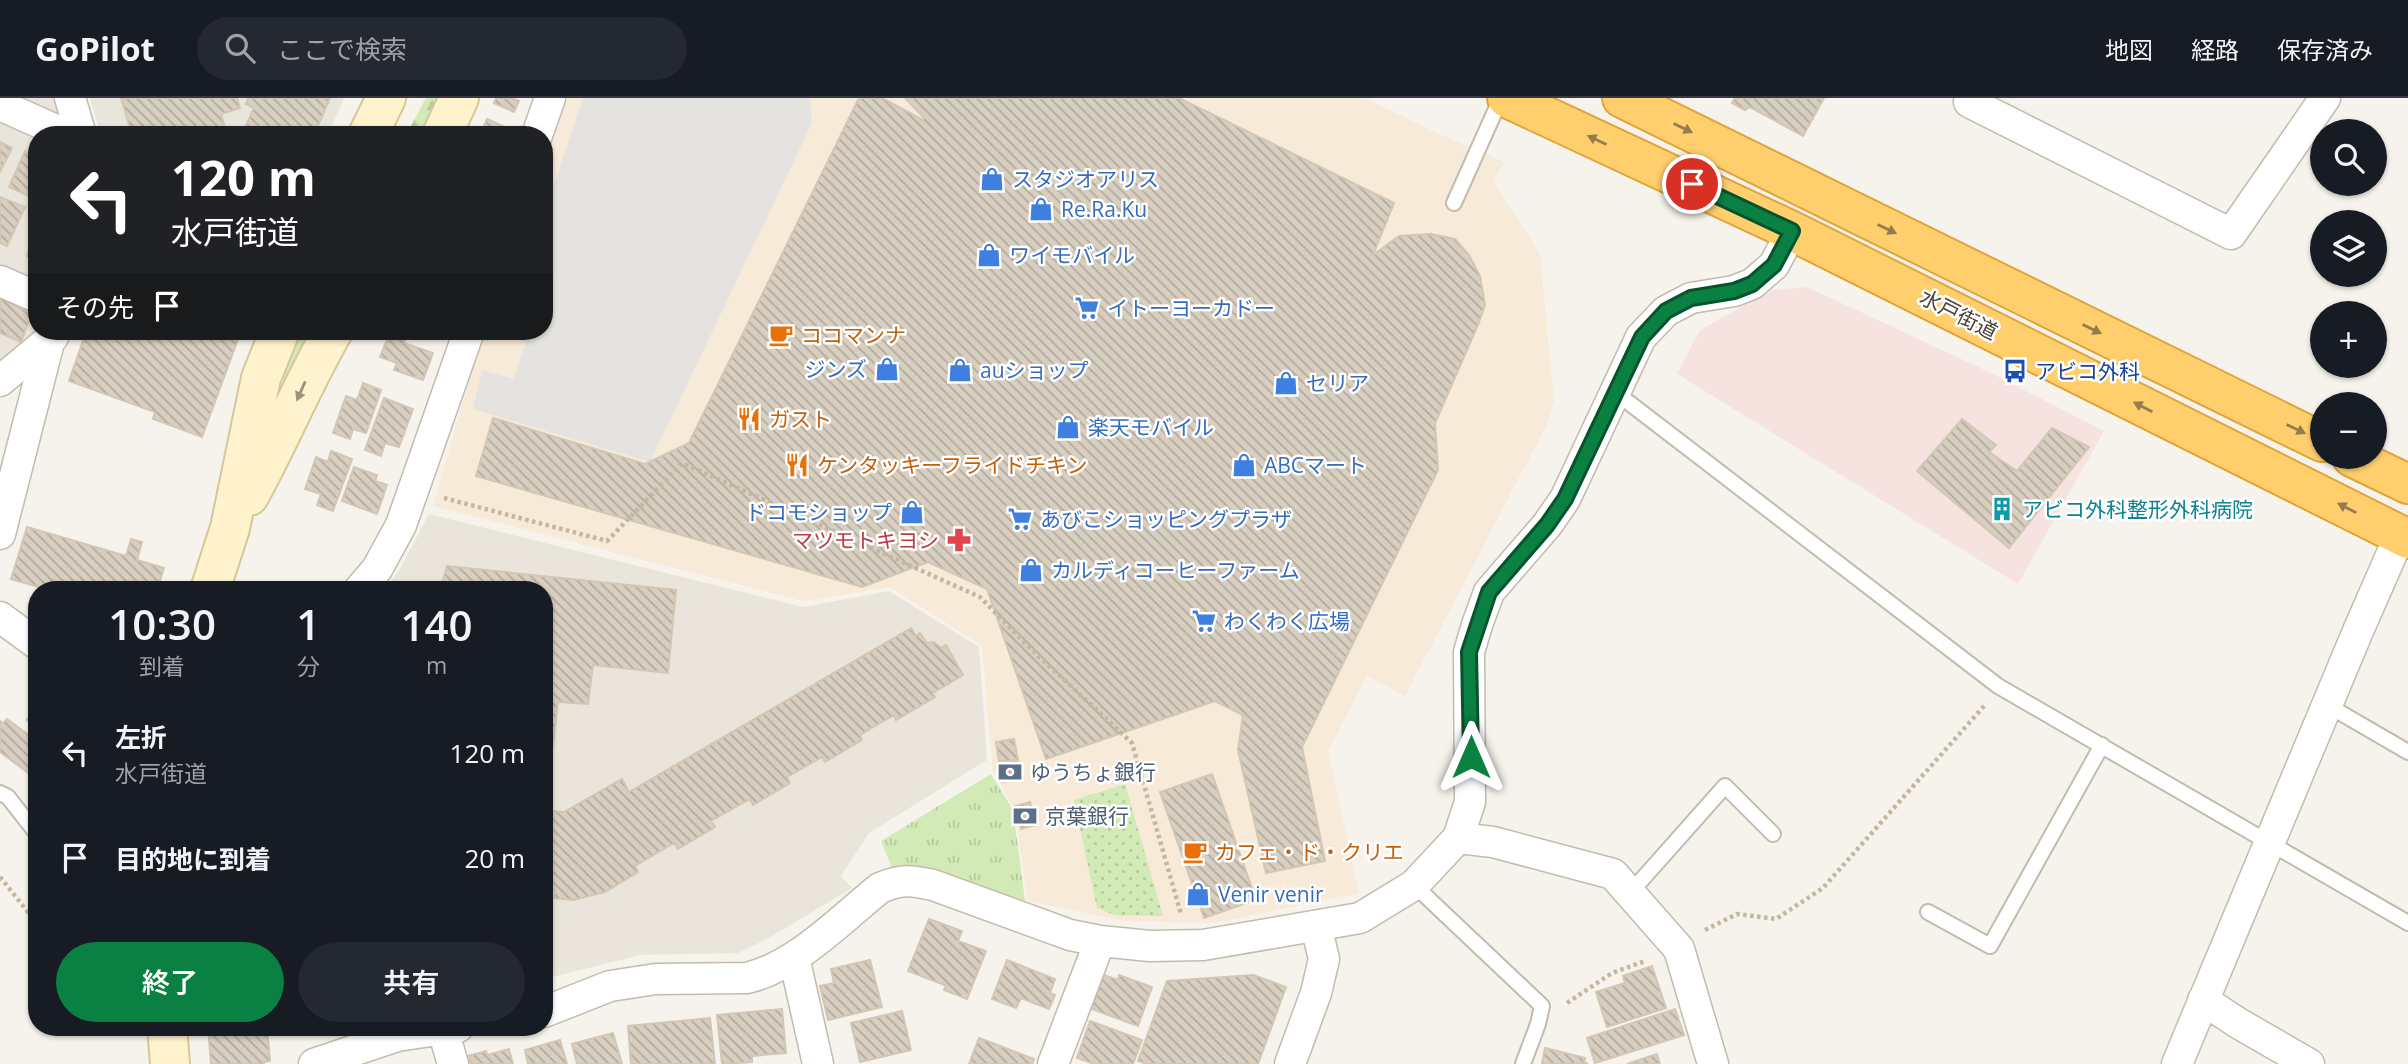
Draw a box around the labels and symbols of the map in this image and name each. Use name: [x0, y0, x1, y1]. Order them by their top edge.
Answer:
one-way arrow: [1673, 123, 1693, 134]
one-way arrow: [1587, 134, 1607, 146]
pin: [1662, 154, 1722, 214]
shop icon: スタジオアリス: [978, 165, 1006, 193]
place label: スタジオアリス: [1012, 165, 1159, 193]
shop icon: Re.Ra.Ku: [1027, 195, 1055, 223]
place label: Re.Ra.Ku: [1061, 195, 1147, 223]
one-way arrow: [1877, 223, 1897, 234]
shop icon: ワイモバイル: [975, 241, 1003, 269]
place label: ワイモバイル: [1009, 241, 1135, 269]
street label: 水戸街道: [1915, 282, 2003, 346]
supermarket icon: イトーヨーカドー: [1073, 294, 1101, 322]
place label: イトーヨーカドー: [1107, 294, 1275, 322]
cafe icon: ココマンナ: [767, 321, 795, 349]
place label: ココマンナ: [801, 321, 906, 349]
one-way arrow: [2082, 323, 2102, 335]
place label: ジンズ: [804, 355, 867, 383]
shop icon: ジンズ: [873, 355, 901, 383]
shop icon: auショップ: [946, 356, 974, 384]
place label: auショップ: [980, 356, 1089, 384]
bus stop icon: アビコ外科: [2001, 357, 2029, 385]
place label: アビコ外科: [2035, 357, 2140, 385]
shop icon: セリア: [1272, 369, 1300, 397]
place label: セリア: [1306, 369, 1369, 397]
one-way arrow: [295, 381, 307, 401]
one-way arrow: [2133, 401, 2153, 413]
restaurant icon: ガスト: [735, 405, 763, 433]
place label: ガスト: [769, 405, 832, 433]
shop icon: 楽天モバイル: [1054, 413, 1082, 441]
place label: 楽天モバイル: [1088, 413, 1214, 441]
one-way arrow: [2286, 424, 2306, 435]
restaurant icon: ケンタッキーフライドチキン: [783, 451, 811, 479]
place label: ケンタッキーフライドチキン: [817, 451, 1087, 479]
shop icon: ABCマート: [1230, 451, 1258, 479]
place label: ABCマート: [1264, 451, 1367, 479]
building icon: アビコ外科整形外科病院: [1988, 495, 2016, 523]
place label: アビコ外科整形外科病院: [2022, 495, 2253, 523]
place label: ドコモショップ: [745, 498, 892, 526]
shop icon: ドコモショップ: [898, 498, 926, 526]
one-way arrow: [2337, 503, 2357, 514]
supermarket icon: あびこショッピングプラザ: [1006, 505, 1034, 533]
place label: あびこショッピングプラザ: [1040, 505, 1292, 533]
place label: マツモトキヨシ: [792, 526, 939, 554]
pharmacy icon: マツモトキヨシ: [945, 526, 973, 554]
shop icon: カルディコーヒーファーム: [1017, 556, 1045, 584]
place label: カルディコーヒーファーム: [1051, 556, 1300, 584]
supermarket icon: わくわく広場: [1190, 607, 1218, 635]
place label: わくわく広場: [1224, 607, 1350, 635]
position arrow: [1434, 720, 1508, 794]
bank icon: ゆうちょ銀行: [996, 758, 1024, 786]
place label: ゆうちょ銀行: [1030, 758, 1156, 786]
bank icon: 京葉銀行: [1011, 802, 1039, 830]
place label: 京葉銀行: [1045, 802, 1129, 830]
cafe icon: カフェ・ド・クリエ: [1181, 838, 1209, 866]
place label: カフェ・ド・クリエ: [1215, 838, 1404, 866]
shop icon: Venir venir: [1184, 880, 1212, 908]
place label: Venir venir: [1218, 880, 1324, 908]

